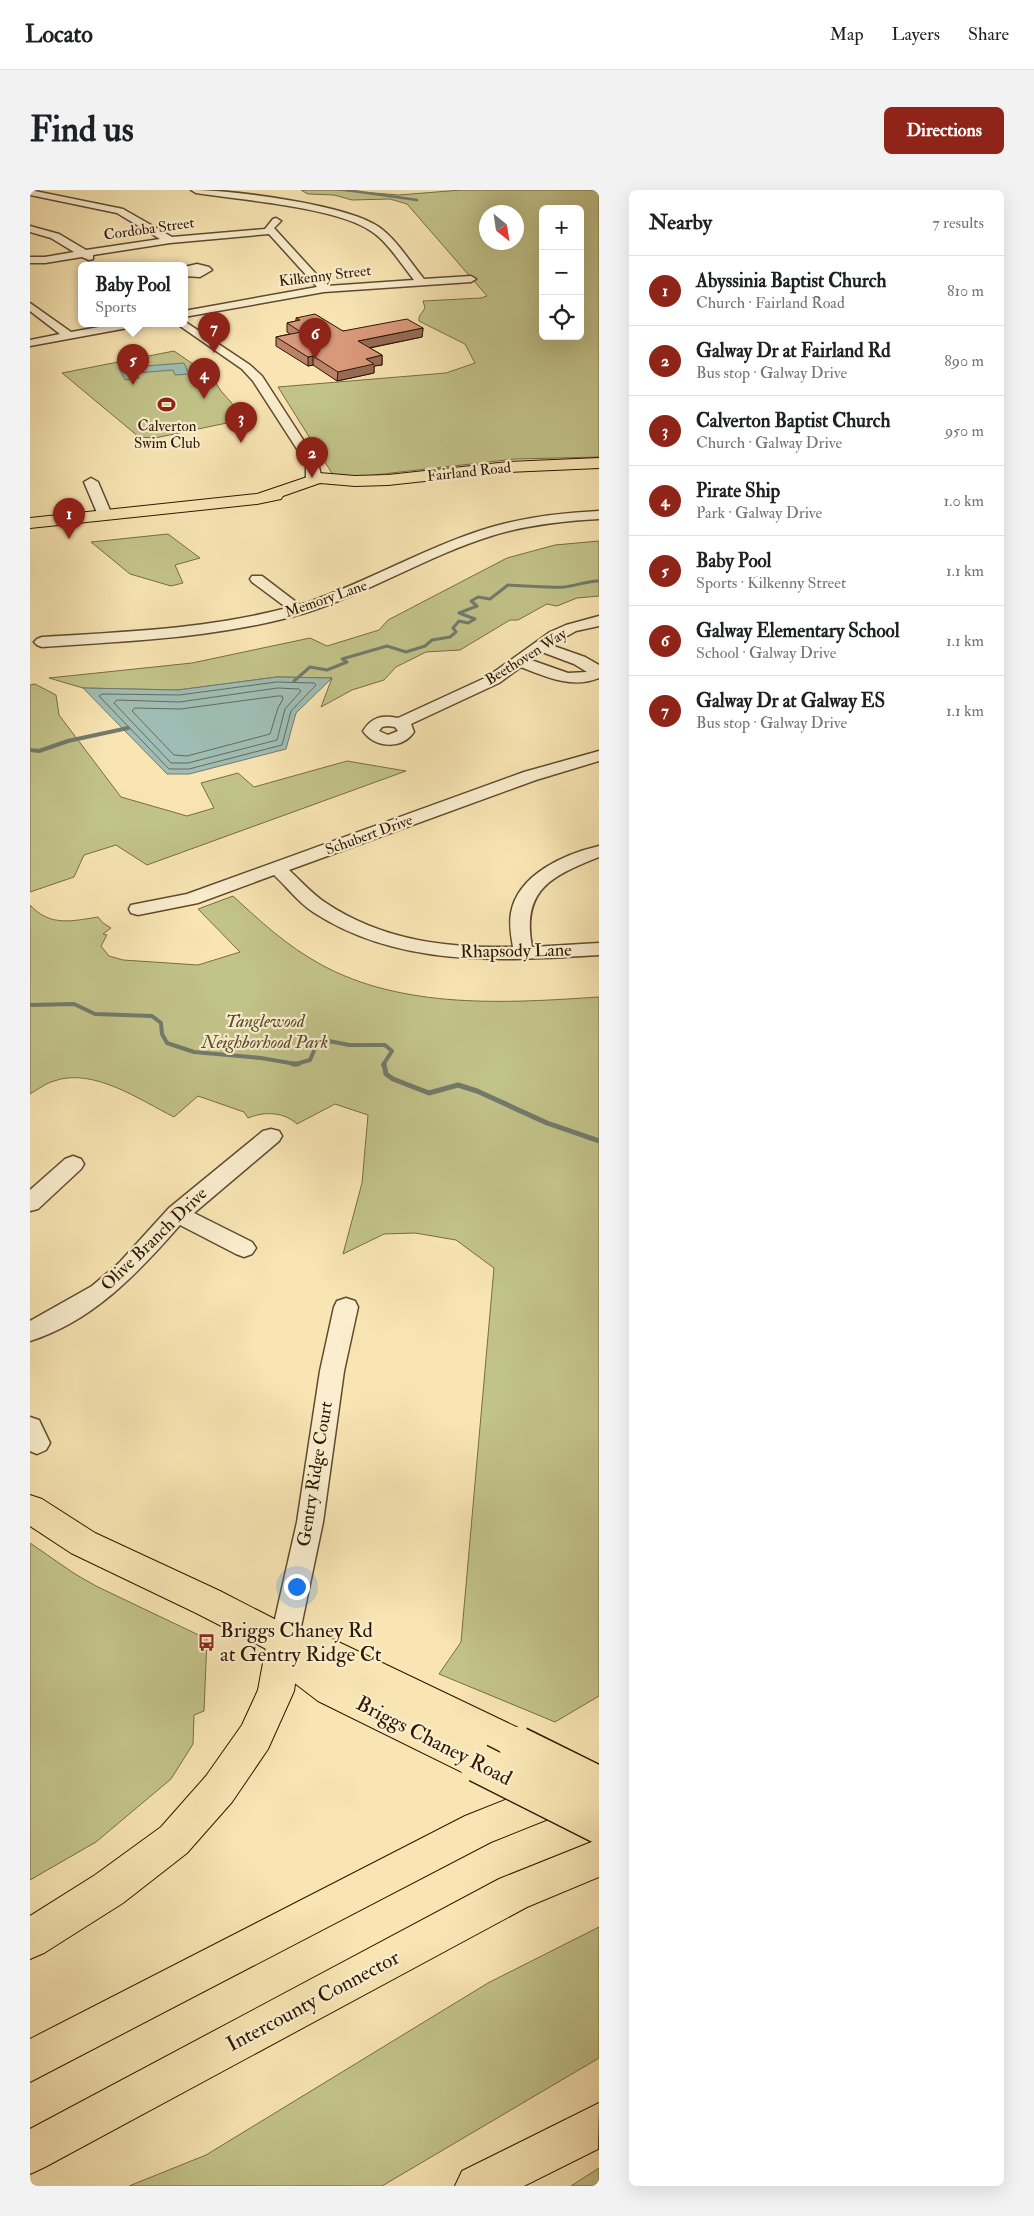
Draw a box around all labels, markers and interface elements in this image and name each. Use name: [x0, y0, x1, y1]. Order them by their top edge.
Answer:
text: Locato: [25, 19, 93, 50]
text: Map: [830, 23, 864, 46]
text: Layers: [892, 23, 940, 46]
text: Share: [968, 23, 1009, 46]
button: Directions: [884, 107, 1004, 154]
text: Find us: [30, 108, 134, 152]
north arrow: [479, 205, 524, 250]
map controls: [539, 205, 584, 340]
button: +: [539, 205, 584, 250]
text: Nearby: [649, 209, 712, 236]
street label: Cordoba Street: [103, 213, 196, 245]
text: 7 results: [932, 213, 984, 233]
button: −: [539, 250, 584, 295]
street label: Kilkenny Street: [278, 261, 372, 291]
popup: [78, 262, 188, 327]
text: Abyssinia Baptist Church: [696, 269, 886, 293]
text: Baby Pool: [95, 273, 171, 297]
text: 1: [662, 281, 668, 301]
text: 810 m: [947, 281, 984, 301]
text: Church · Fairland Road: [696, 293, 845, 313]
button: locate: [539, 295, 584, 340]
text: Sports: [95, 297, 137, 317]
pin: 7: [198, 312, 230, 353]
pin: 6: [299, 318, 331, 359]
text: Galway Dr at Fairland Rd: [696, 339, 891, 363]
pin: 5: [117, 344, 149, 385]
text: 2: [661, 351, 669, 371]
text: 890 m: [944, 351, 984, 371]
pin: 4: [188, 358, 220, 399]
text: Bus stop · Galway Drive: [696, 363, 847, 383]
sports icon: Calverton Swim Club: [157, 395, 177, 415]
pin: 3: [225, 402, 257, 443]
text: Calverton Baptist Church: [696, 409, 890, 433]
place label: Calverton Swim Club: [134, 417, 200, 453]
text: 3: [662, 421, 668, 441]
text: 950 m: [945, 421, 984, 441]
text: Church · Galway Drive: [696, 433, 842, 453]
pin: 2: [296, 437, 328, 478]
street label: Fairland Road: [426, 458, 513, 486]
text: Pirate Ship: [696, 479, 780, 503]
text: 4: [661, 491, 669, 511]
text: 1.0 km: [944, 491, 984, 511]
pin: 1: [53, 498, 85, 539]
text: Park · Galway Drive: [696, 503, 822, 523]
text: Baby Pool: [696, 549, 772, 573]
text: 5: [661, 561, 669, 581]
text: 1.1 km: [946, 561, 984, 581]
text: Sports · Kilkenny Street: [696, 573, 846, 593]
street label: Memory Lane: [282, 576, 370, 622]
text: Galway Elementary School: [696, 619, 900, 643]
street label: Beethoven Way: [482, 624, 570, 690]
text: 6: [661, 631, 669, 651]
text: 1.1 km: [946, 631, 984, 651]
text: School · Galway Drive: [696, 643, 836, 663]
text: Galway Dr at Galway ES: [696, 689, 885, 713]
text: 7: [661, 701, 669, 721]
text: 1.1 km: [946, 701, 984, 721]
text: Bus stop · Galway Drive: [696, 713, 847, 733]
street label: Schubert Drive: [323, 810, 415, 860]
street label: Rhapsody Lane: [460, 939, 572, 963]
park label: Tanglewood Neighborhood Park: [201, 1010, 328, 1054]
street label: Olive Branch Drive: [96, 1182, 213, 1296]
street label: Gentry Ridge Court: [292, 1400, 338, 1548]
your location: [284, 1574, 310, 1600]
place label: Briggs Chaney Rd at Gentry Ridge Ct: [220, 1617, 382, 1668]
bus stop icon: Briggs Chaney Rd at Gentry Ridge Ct: [196, 1632, 216, 1652]
street label: Briggs Chaney Road: [351, 1690, 517, 1792]
street label: Intercounty Connector: [222, 1944, 404, 2058]

